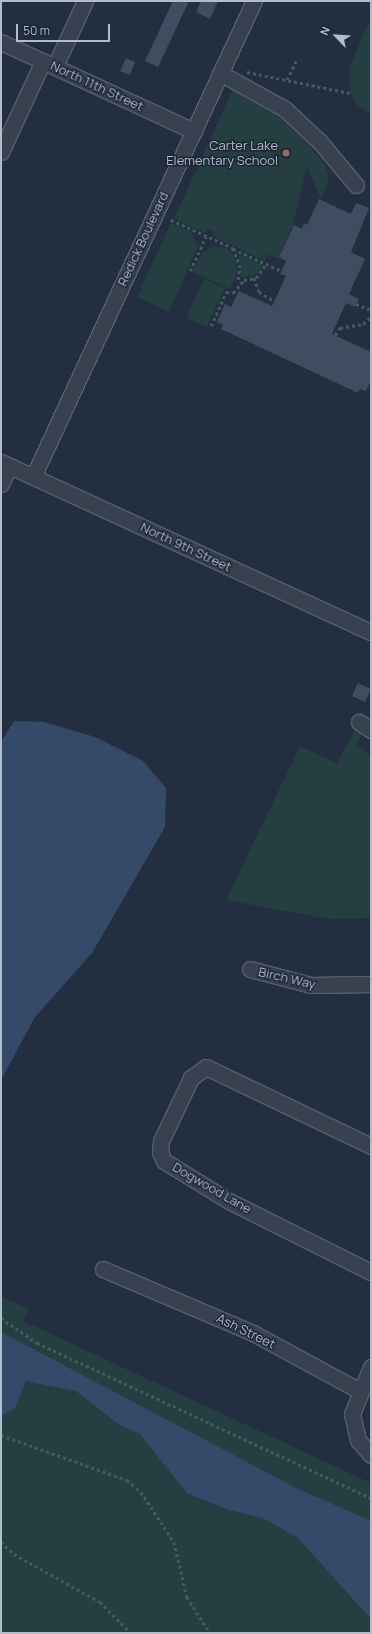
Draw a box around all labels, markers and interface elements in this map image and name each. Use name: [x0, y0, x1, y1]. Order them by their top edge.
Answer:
scale bar: [18, 16, 112, 42]
north arrow: [316, 16, 356, 56]
text: 50 m: [23, 22, 50, 39]
text: N: [316, 24, 333, 37]
street label: North 11th Street: [48, 58, 146, 114]
place label: Carter Lake Elementary School: [166, 138, 278, 169]
marker: Carter Lake Elementary School: [281, 148, 291, 158]
street label: Redick Boulevard: [114, 189, 172, 289]
street label: North 9th Street: [138, 519, 234, 575]
street label: Birch Way: [257, 964, 317, 992]
street label: Dogwood Lane: [170, 1159, 254, 1217]
street label: Ash Street: [214, 1310, 278, 1352]

